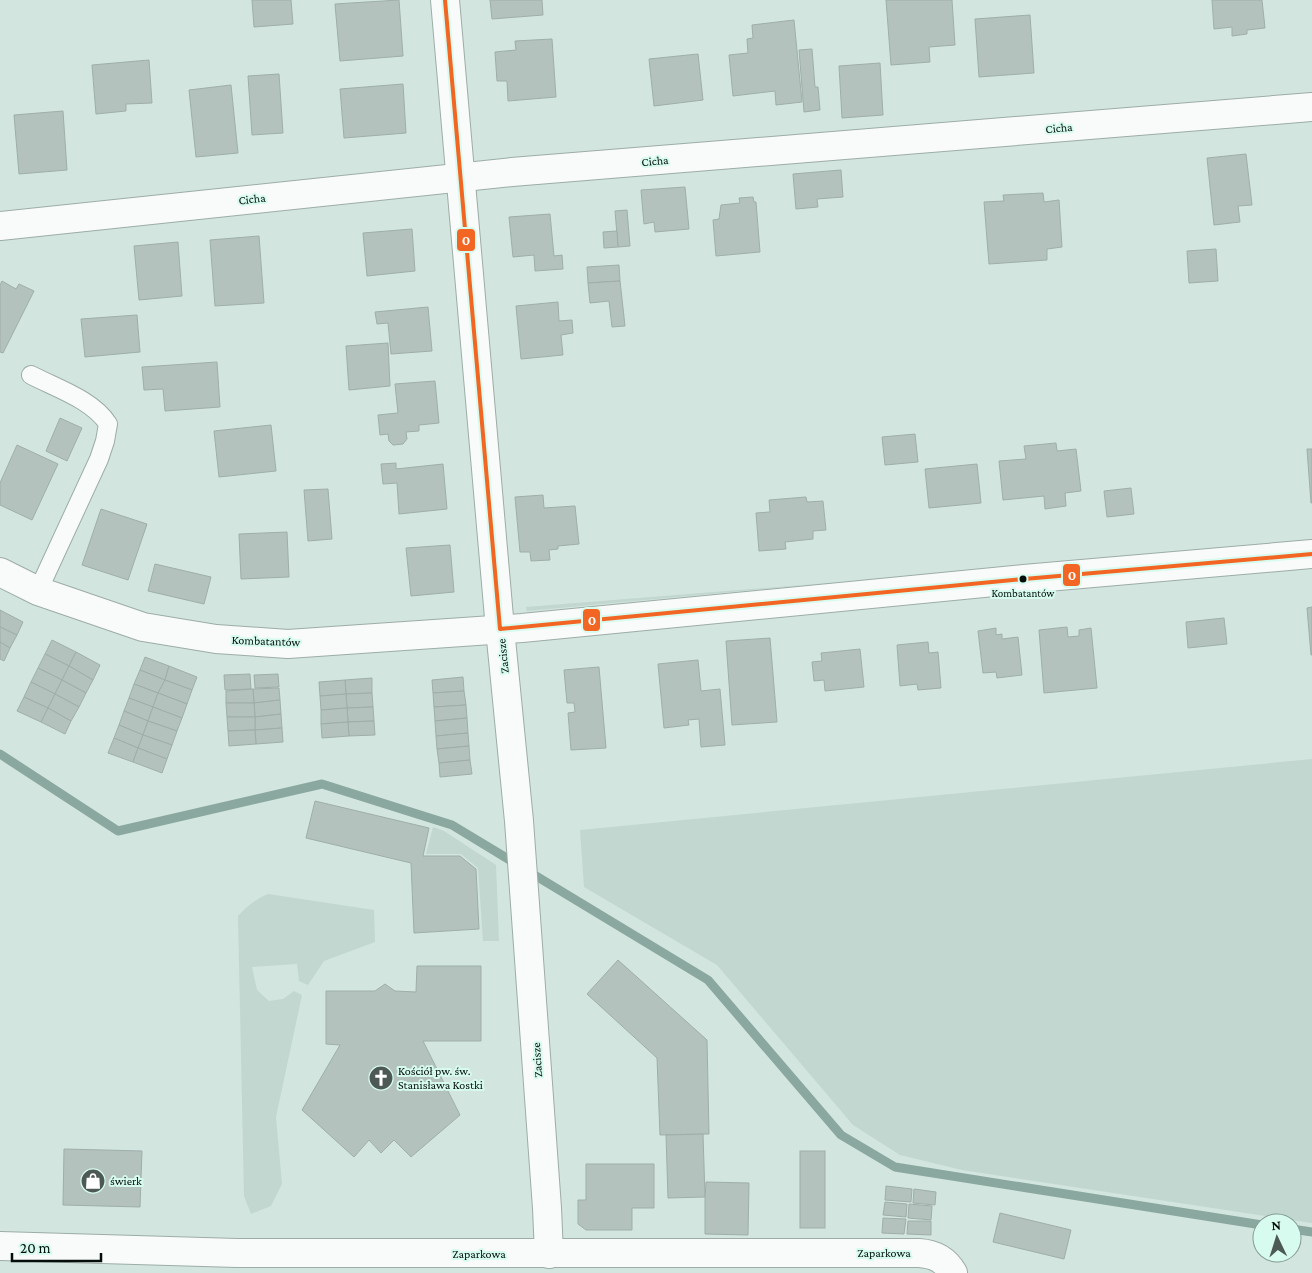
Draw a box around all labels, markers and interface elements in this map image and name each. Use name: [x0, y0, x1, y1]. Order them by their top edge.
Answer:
street label: Cicha: [1045, 120, 1074, 136]
street label: Cicha: [641, 153, 670, 169]
street label: Cicha: [238, 191, 267, 207]
line badge: 0: [456, 228, 476, 252]
text: 0: [462, 232, 470, 248]
line badge: 0: [1062, 563, 1081, 587]
text: 0: [1068, 567, 1076, 583]
marker: Kombatantów: [1018, 574, 1028, 584]
place label: Kombatantów: [992, 587, 1055, 599]
line badge: 0: [582, 608, 601, 632]
text: 0: [588, 612, 596, 628]
street label: Kombatantów: [231, 633, 301, 649]
street label: Zacisze: [494, 638, 512, 674]
street label: Zacisze: [529, 1042, 545, 1078]
place label: Kościół pw. św. Stanisława Kostki: [398, 1064, 483, 1092]
church icon: Kościół pw. św. Stanisława Kostki: [368, 1065, 394, 1091]
shop icon: świerk: [80, 1168, 106, 1194]
place label: świerk: [110, 1174, 142, 1188]
north arrow: [1252, 1213, 1302, 1263]
text: N: [1271, 1217, 1282, 1233]
scale bar: [12, 1230, 101, 1262]
text: 20 m: [20, 1240, 51, 1256]
street label: Zaparkowa: [857, 1246, 911, 1260]
street label: Zaparkowa: [452, 1247, 506, 1261]

